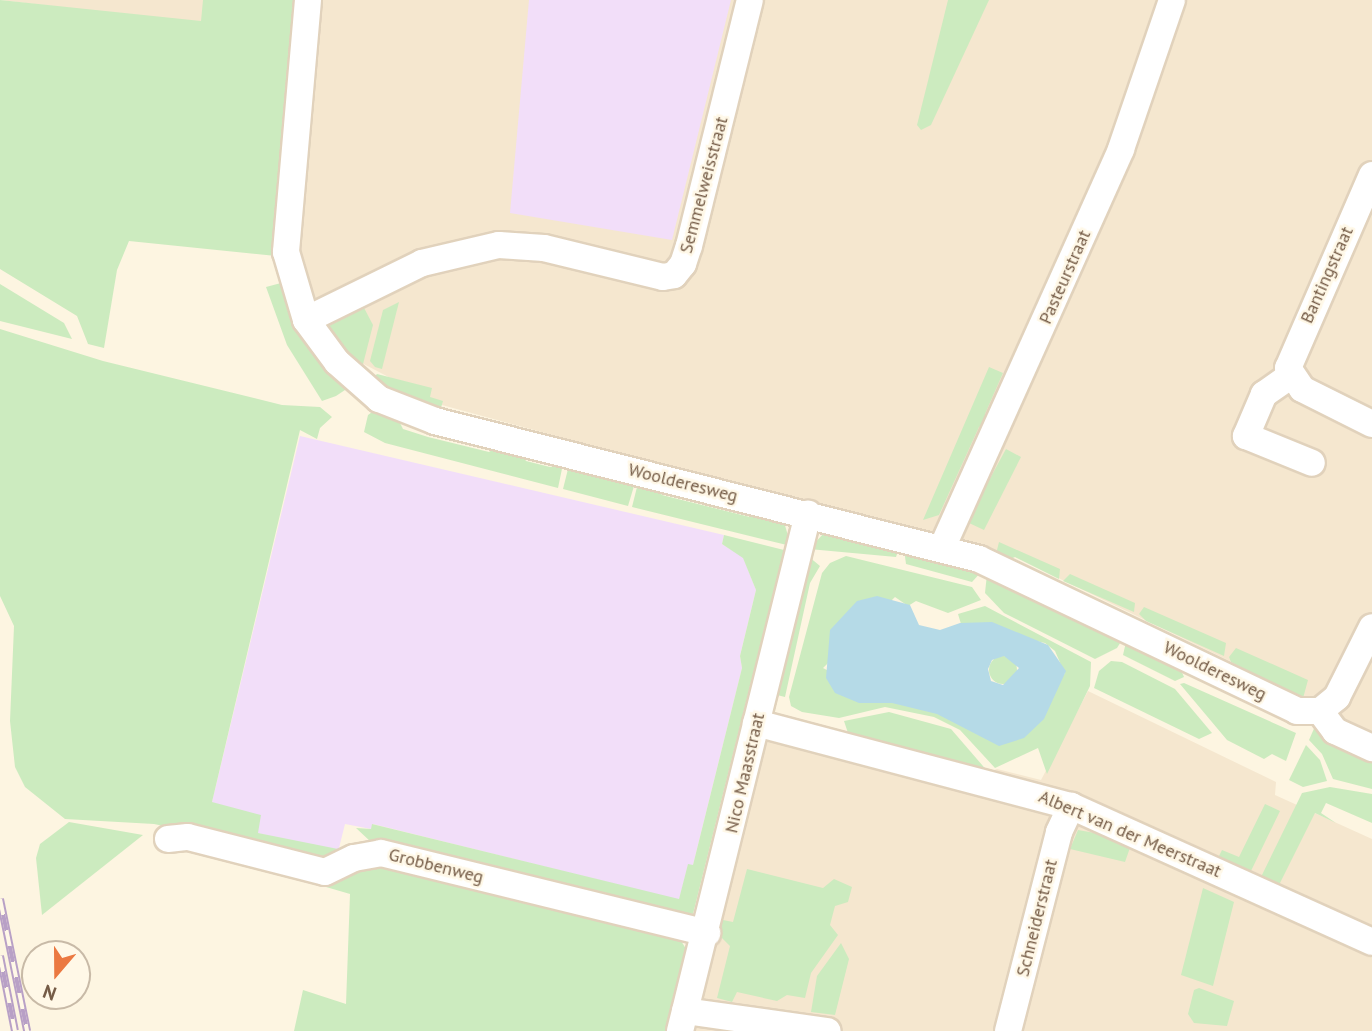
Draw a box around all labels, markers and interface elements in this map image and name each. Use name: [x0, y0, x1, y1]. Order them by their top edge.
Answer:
street label: Semmelweisstraat: [675, 114, 733, 256]
street label: Bantingstraat: [1296, 223, 1358, 327]
street label: Pasteurstraat: [1035, 227, 1095, 327]
street label: Woolderesweg: [626, 459, 740, 507]
street label: Woolderesweg: [1160, 637, 1270, 705]
street label: Nico Maasstraat: [721, 711, 769, 835]
street label: Albert van der Meerstraat: [1035, 786, 1225, 882]
street label: Grobbenweg: [386, 844, 486, 888]
street label: Schneiderstraat: [1012, 857, 1062, 979]
north arrow: [21, 940, 91, 1010]
text: N: [40, 979, 59, 1006]

